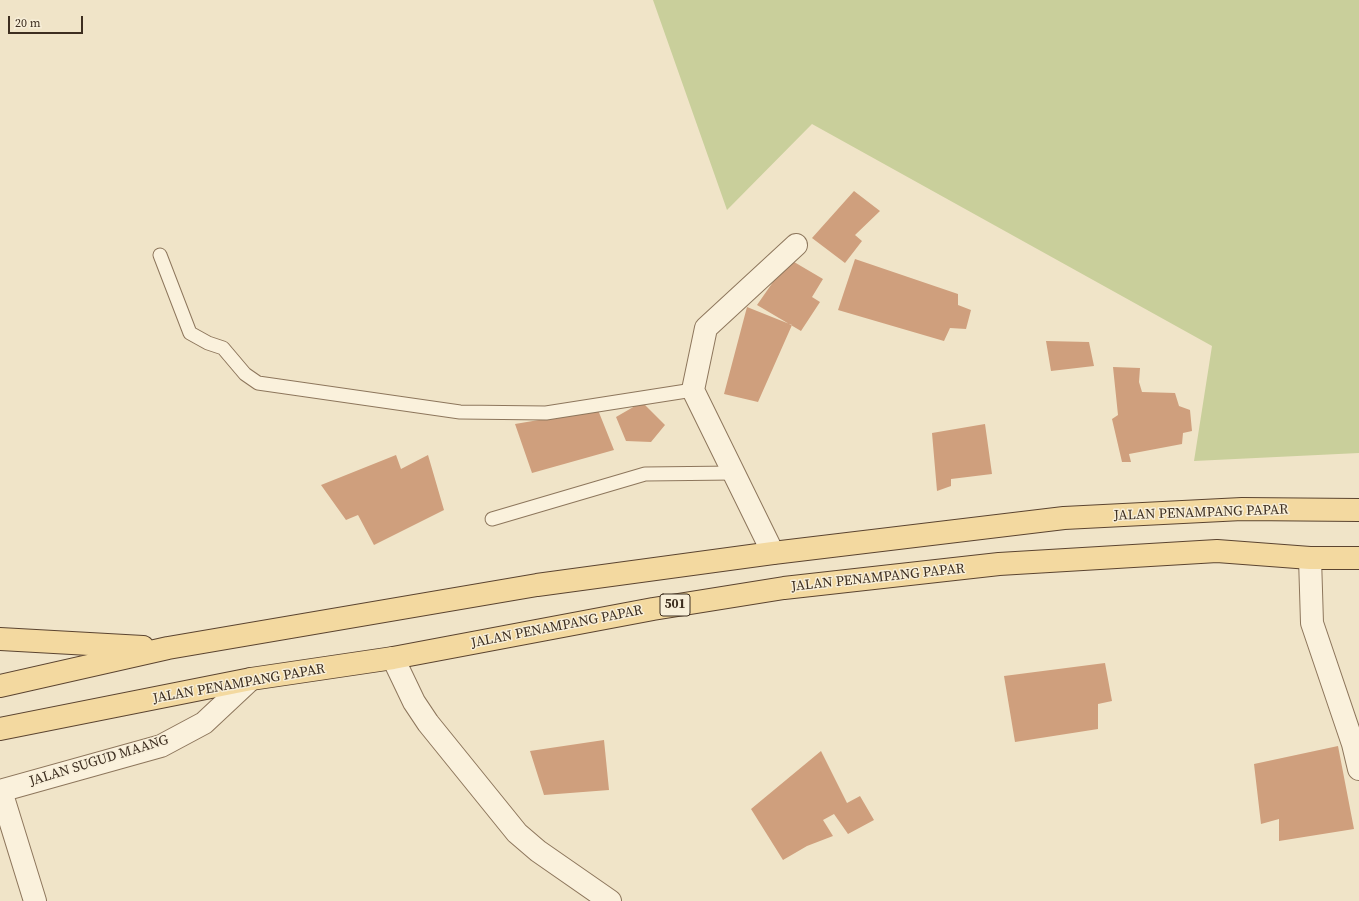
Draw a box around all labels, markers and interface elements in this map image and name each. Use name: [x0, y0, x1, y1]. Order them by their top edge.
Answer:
scale bar: [10, 8, 85, 34]
text: 20 m: [15, 15, 41, 31]
street label: JALAN PENAMPANG PAPAR: [1114, 502, 1288, 524]
street label: JALAN PENAMPANG PAPAR: [790, 561, 966, 595]
road number: 501: [660, 594, 690, 616]
street label: JALAN PENAMPANG PAPAR: [470, 602, 644, 652]
street label: JALAN PENAMPANG PAPAR: [152, 661, 326, 707]
street label: JALAN SUGUD MAANG: [27, 732, 171, 790]

